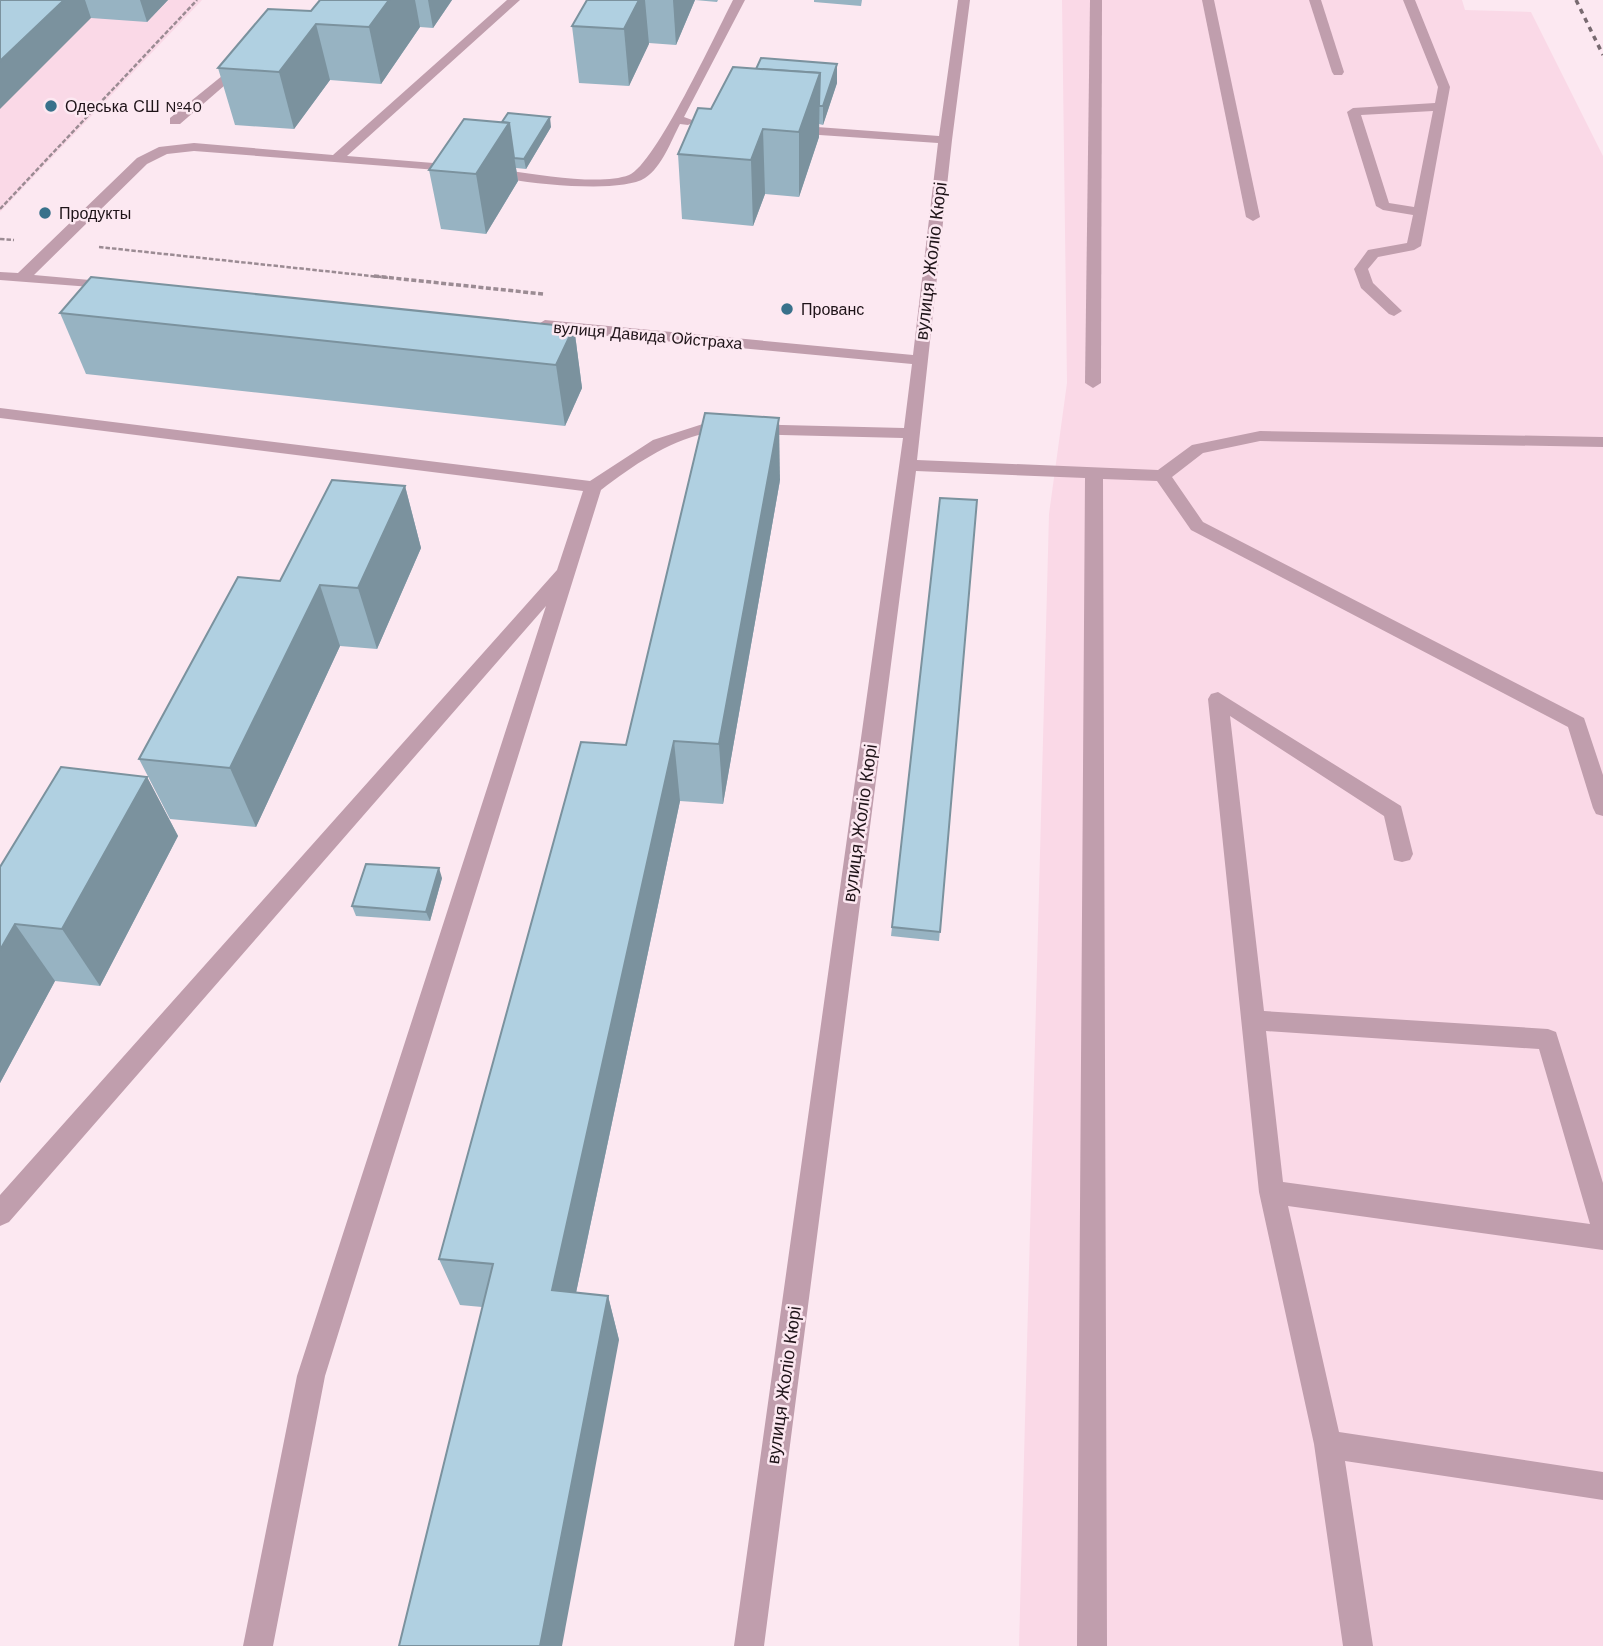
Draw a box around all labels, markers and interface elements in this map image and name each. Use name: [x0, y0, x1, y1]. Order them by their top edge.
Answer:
place label: Одеська СШ №40: [65, 97, 202, 116]
marker: Одеська СШ №40: [43, 98, 59, 114]
street label: вулиця Жоліо Кюрі: [910, 181, 951, 341]
place label: Продукты: [59, 204, 131, 223]
marker: Продукты: [37, 205, 53, 221]
place label: Прованс: [801, 300, 864, 319]
marker: Прованс: [779, 301, 795, 317]
street label: вулиця Давида Ойстраха: [553, 318, 743, 353]
street label: вулиця Жоліо Кюрі: [838, 743, 881, 903]
street label: вулиця Жоліо Кюрі: [762, 1305, 805, 1465]

